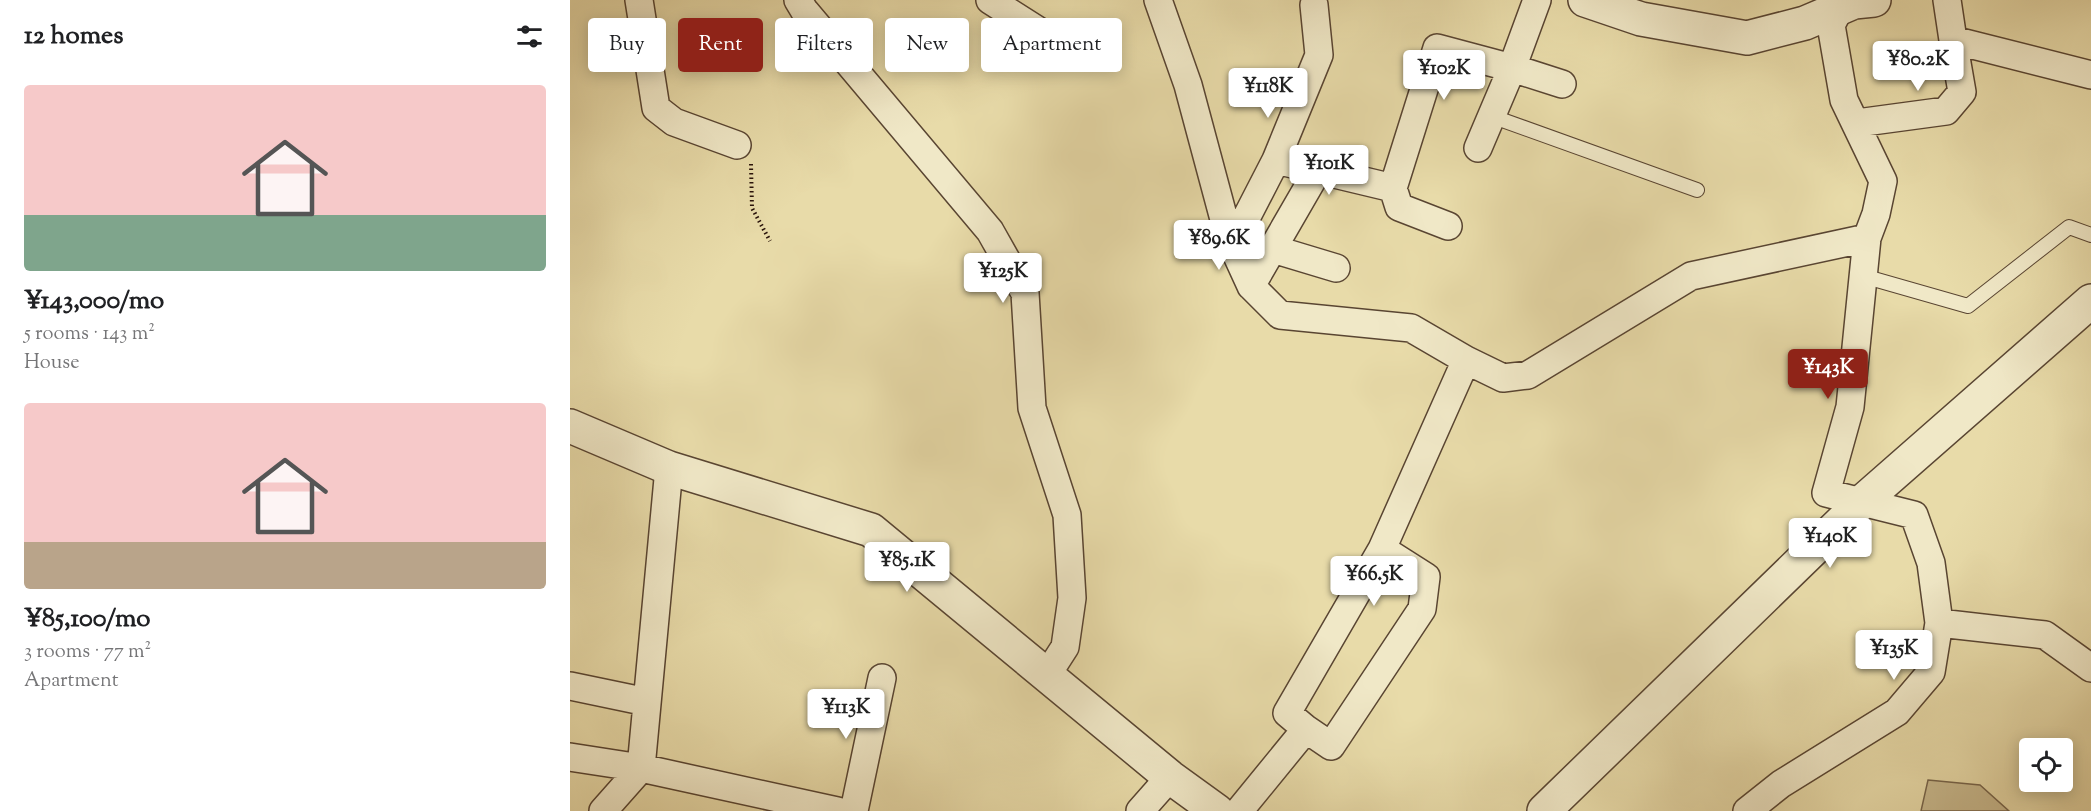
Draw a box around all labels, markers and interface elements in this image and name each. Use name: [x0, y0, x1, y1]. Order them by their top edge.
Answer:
text: 12 homes: [24, 18, 123, 55]
chip: Buy: [588, 18, 666, 72]
chip: Rent: [678, 18, 763, 72]
chip: Filters: [775, 18, 873, 72]
chip: New: [885, 18, 969, 72]
chip: Apartment: [981, 18, 1122, 72]
icon: filters: [513, 20, 546, 53]
pin: ¥80.2K: [1869, 41, 1967, 92]
text: ¥80.2K: [1887, 46, 1949, 75]
pin: ¥102K: [1402, 50, 1486, 101]
text: ¥102K: [1417, 55, 1471, 84]
pin: ¥118K: [1226, 68, 1310, 119]
text: ¥118K: [1243, 73, 1293, 102]
icon: home: [231, 124, 339, 232]
pin: ¥101K: [1287, 145, 1371, 196]
text: ¥101K: [1303, 150, 1355, 179]
pin: ¥89.6K: [1170, 220, 1268, 271]
text: ¥89.6K: [1188, 225, 1250, 254]
pin: ¥125K: [961, 253, 1045, 304]
text: ¥125K: [978, 258, 1028, 287]
text: ¥143,000/mo: [24, 283, 164, 320]
text: 5 rooms · 143 m²: [24, 320, 155, 349]
text: House: [24, 349, 79, 378]
pin: ¥143K: [1786, 349, 1870, 400]
text: ¥143K: [1802, 354, 1854, 383]
icon: home: [231, 442, 339, 550]
pin: ¥140K: [1788, 518, 1872, 569]
text: ¥140K: [1803, 523, 1857, 552]
pin: ¥85.1K: [858, 542, 956, 593]
text: ¥85.1K: [879, 547, 936, 576]
pin: ¥66.5K: [1325, 556, 1423, 607]
text: ¥66.5K: [1344, 561, 1404, 590]
text: ¥85,100/mo: [24, 601, 150, 638]
pin: ¥135K: [1852, 630, 1936, 681]
text: ¥135K: [1869, 635, 1919, 664]
text: 3 rooms · 77 m²: [24, 638, 151, 667]
text: Apartment: [24, 667, 119, 696]
pin: ¥113K: [804, 689, 888, 740]
text: ¥113K: [821, 694, 871, 723]
map controls: [2019, 738, 2073, 792]
button: locate: [2019, 738, 2073, 792]

